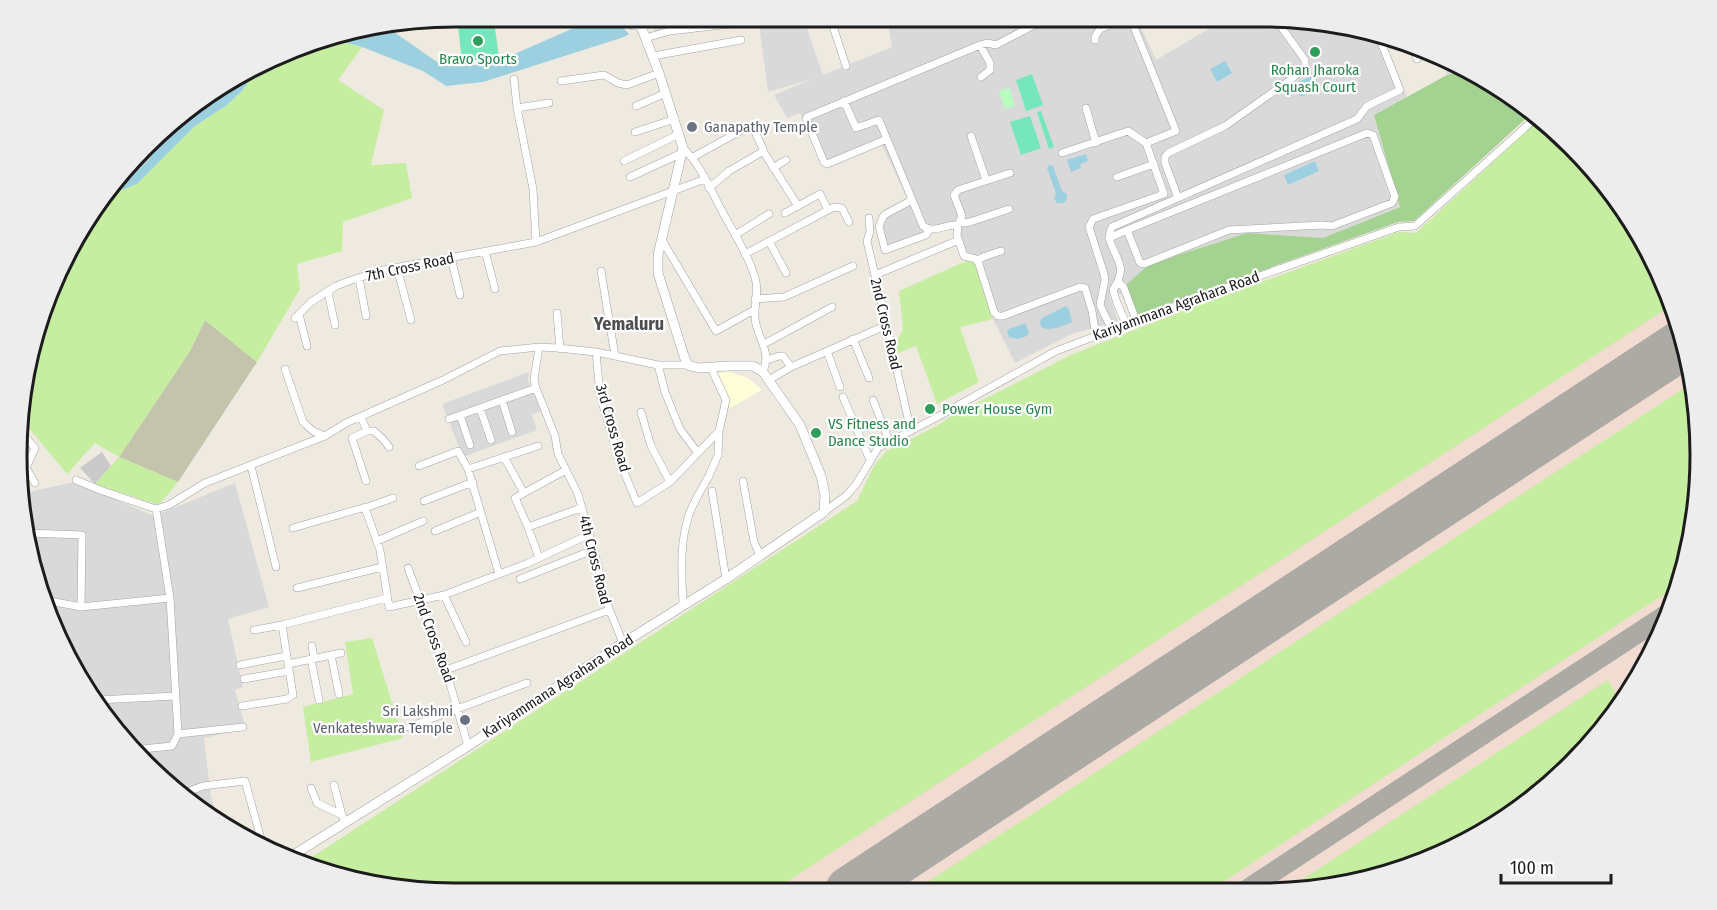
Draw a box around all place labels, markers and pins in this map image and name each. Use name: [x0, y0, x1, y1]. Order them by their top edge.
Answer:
marker: Bravo Sports: [471, 34, 485, 48]
marker: Rohan Jharoka Squash Court: [1308, 45, 1322, 59]
place label: Bravo Sports: [439, 50, 517, 68]
place label: Rohan Jharoka Squash Court: [1271, 61, 1359, 96]
place label: Ganapathy Temple: [704, 118, 818, 136]
marker: Ganapathy Temple: [685, 120, 699, 134]
place label: Power House Gym: [942, 400, 1052, 418]
marker: Power House Gym: [923, 402, 937, 416]
place label: VS Fitness and Dance Studio: [828, 415, 916, 450]
marker: VS Fitness and Dance Studio: [809, 426, 823, 440]
place label: Sri Lakshmi Venkateshwara Temple: [313, 702, 453, 737]
marker: Sri Lakshmi Venkateshwara Temple: [458, 713, 472, 727]

